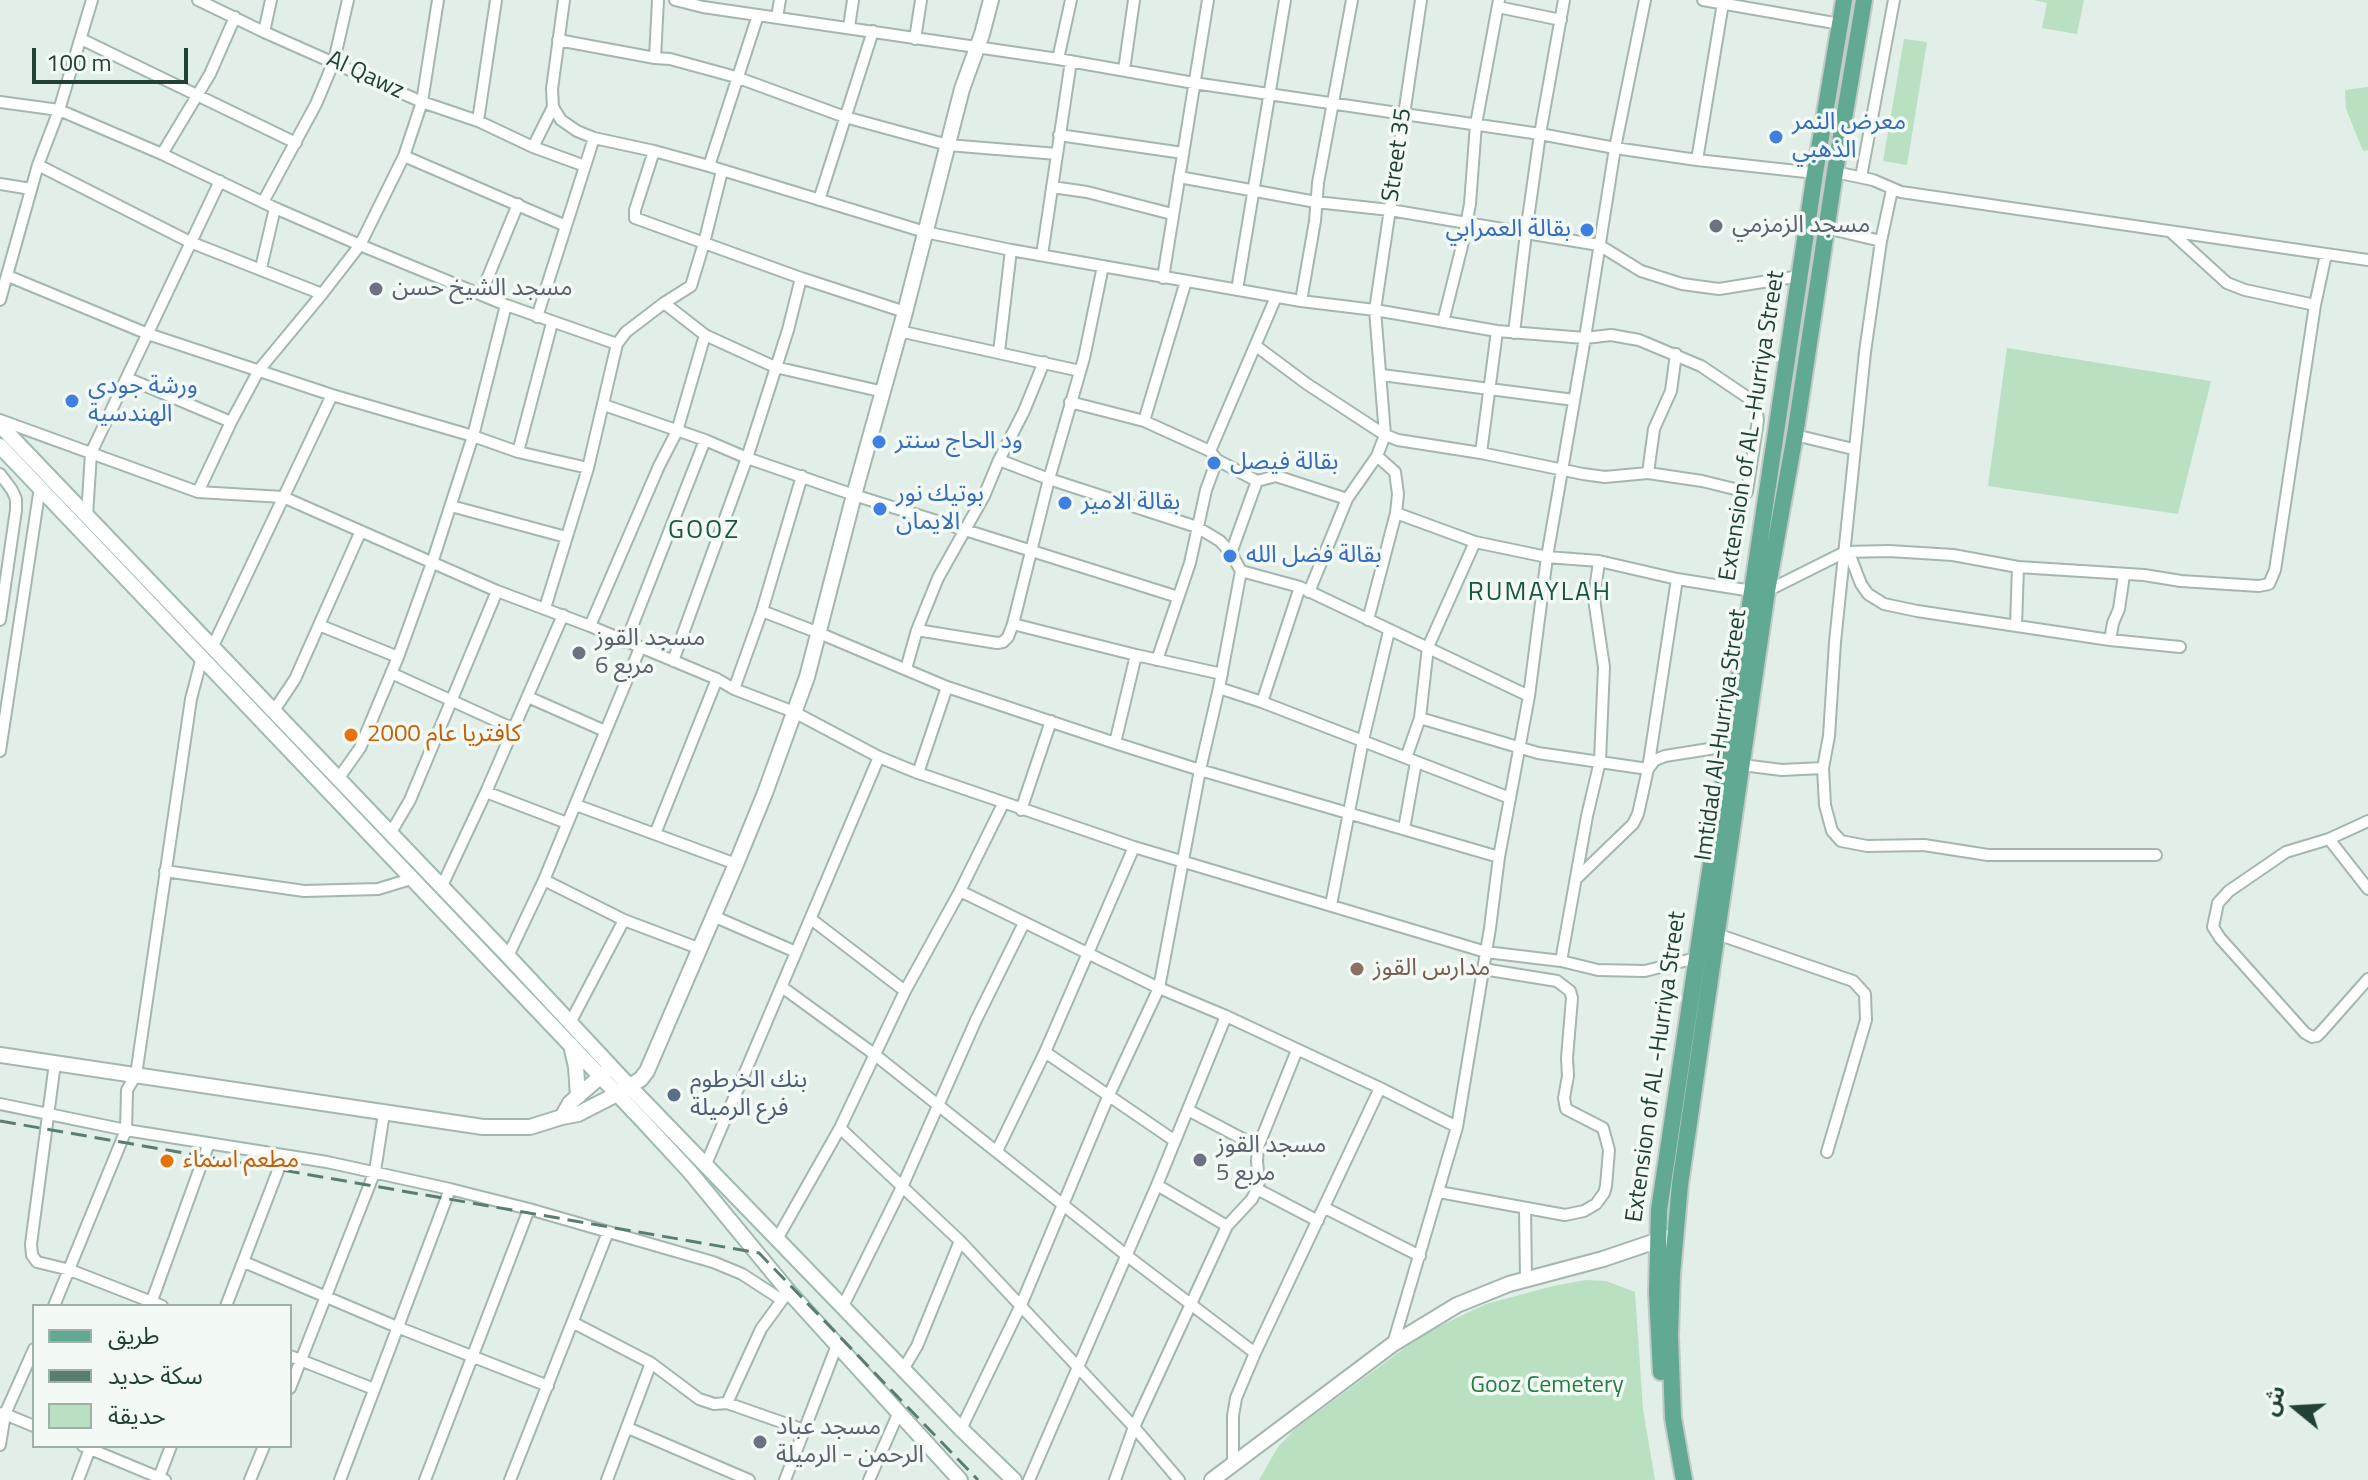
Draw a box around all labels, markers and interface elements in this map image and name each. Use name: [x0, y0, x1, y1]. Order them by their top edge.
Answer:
scale bar: [36, 32, 192, 82]
text: 100 m: [46, 44, 112, 80]
street label: Al Qawz: [322, 46, 408, 106]
street label: Street 35: [1377, 106, 1419, 204]
place label: معرض النمر الذهبي: [1792, 109, 1906, 165]
marker: معرض النمر الذهبي: [1767, 128, 1785, 146]
place label: مسجد الزمزمي: [1732, 212, 1870, 240]
place label: بقالة العمرابي: [1445, 216, 1571, 244]
marker: مسجد الزمزمي: [1707, 217, 1725, 235]
marker: بقالة العمرابي: [1578, 221, 1596, 239]
street label: Extension of AL -Hurriya Street: [1714, 269, 1792, 583]
place label: مسجد الشيخ حسن: [392, 275, 573, 303]
marker: مسجد الشيخ حسن: [367, 280, 385, 298]
place label: ورشة جودي الهندسية: [88, 373, 198, 429]
marker: ورشة جودي الهندسية: [63, 392, 81, 410]
place label: ود الحاج سنتر: [895, 428, 1023, 456]
marker: ود الحاج سنتر: [870, 433, 888, 451]
place label: بقالة فيصل: [1230, 449, 1338, 477]
marker: بقالة فيصل: [1205, 454, 1223, 472]
place label: بوتيك نور الايمان: [896, 481, 984, 537]
place label: بقالة الامير: [1081, 489, 1180, 517]
marker: بقالة الامير: [1056, 494, 1074, 512]
marker: بوتيك نور الايمان: [871, 500, 889, 518]
district label: GOOZ: [668, 516, 740, 548]
place label: بقالة فضل الله: [1246, 542, 1382, 570]
marker: بقالة فضل الله: [1221, 547, 1239, 565]
district label: RUMAYLAH: [1468, 578, 1612, 610]
street label: Imtidad Al-Hurriya Street: [1690, 607, 1754, 863]
place label: مسجد القوز مربع 6: [595, 625, 705, 681]
marker: مسجد القوز مربع 6: [570, 644, 588, 662]
place label: كافتريا عام 2000: [367, 721, 521, 749]
marker: كافتريا عام 2000: [342, 726, 360, 744]
street label: Extension of AL -Hurriya Street: [1621, 910, 1693, 1224]
place label: مدارس القوز: [1373, 955, 1490, 983]
marker: مدارس القوز: [1348, 960, 1366, 978]
place label: بنك الخرطوم فرع الرميلة: [690, 1067, 807, 1123]
marker: بنك الخرطوم فرع الرميلة: [665, 1086, 683, 1104]
place label: مسجد القوز مربع 5: [1216, 1132, 1326, 1188]
place label: مطعم اسماء: [183, 1147, 299, 1175]
marker: مسجد القوز مربع 5: [1191, 1151, 1209, 1169]
marker: مطعم اسماء: [158, 1152, 176, 1170]
legend: [32, 1304, 292, 1448]
text: طريق: [108, 1317, 160, 1353]
text: سكة حديد: [108, 1357, 203, 1393]
north arrow: [2256, 1368, 2336, 1448]
park label: Gooz Cemetery: [1470, 1372, 1624, 1400]
text: ش: [2252, 1381, 2294, 1420]
text: حديقة: [108, 1397, 166, 1433]
place label: مسجد عباد الرحمن - الرميلة: [776, 1414, 924, 1470]
marker: مسجد عباد الرحمن - الرميلة: [751, 1433, 769, 1451]

